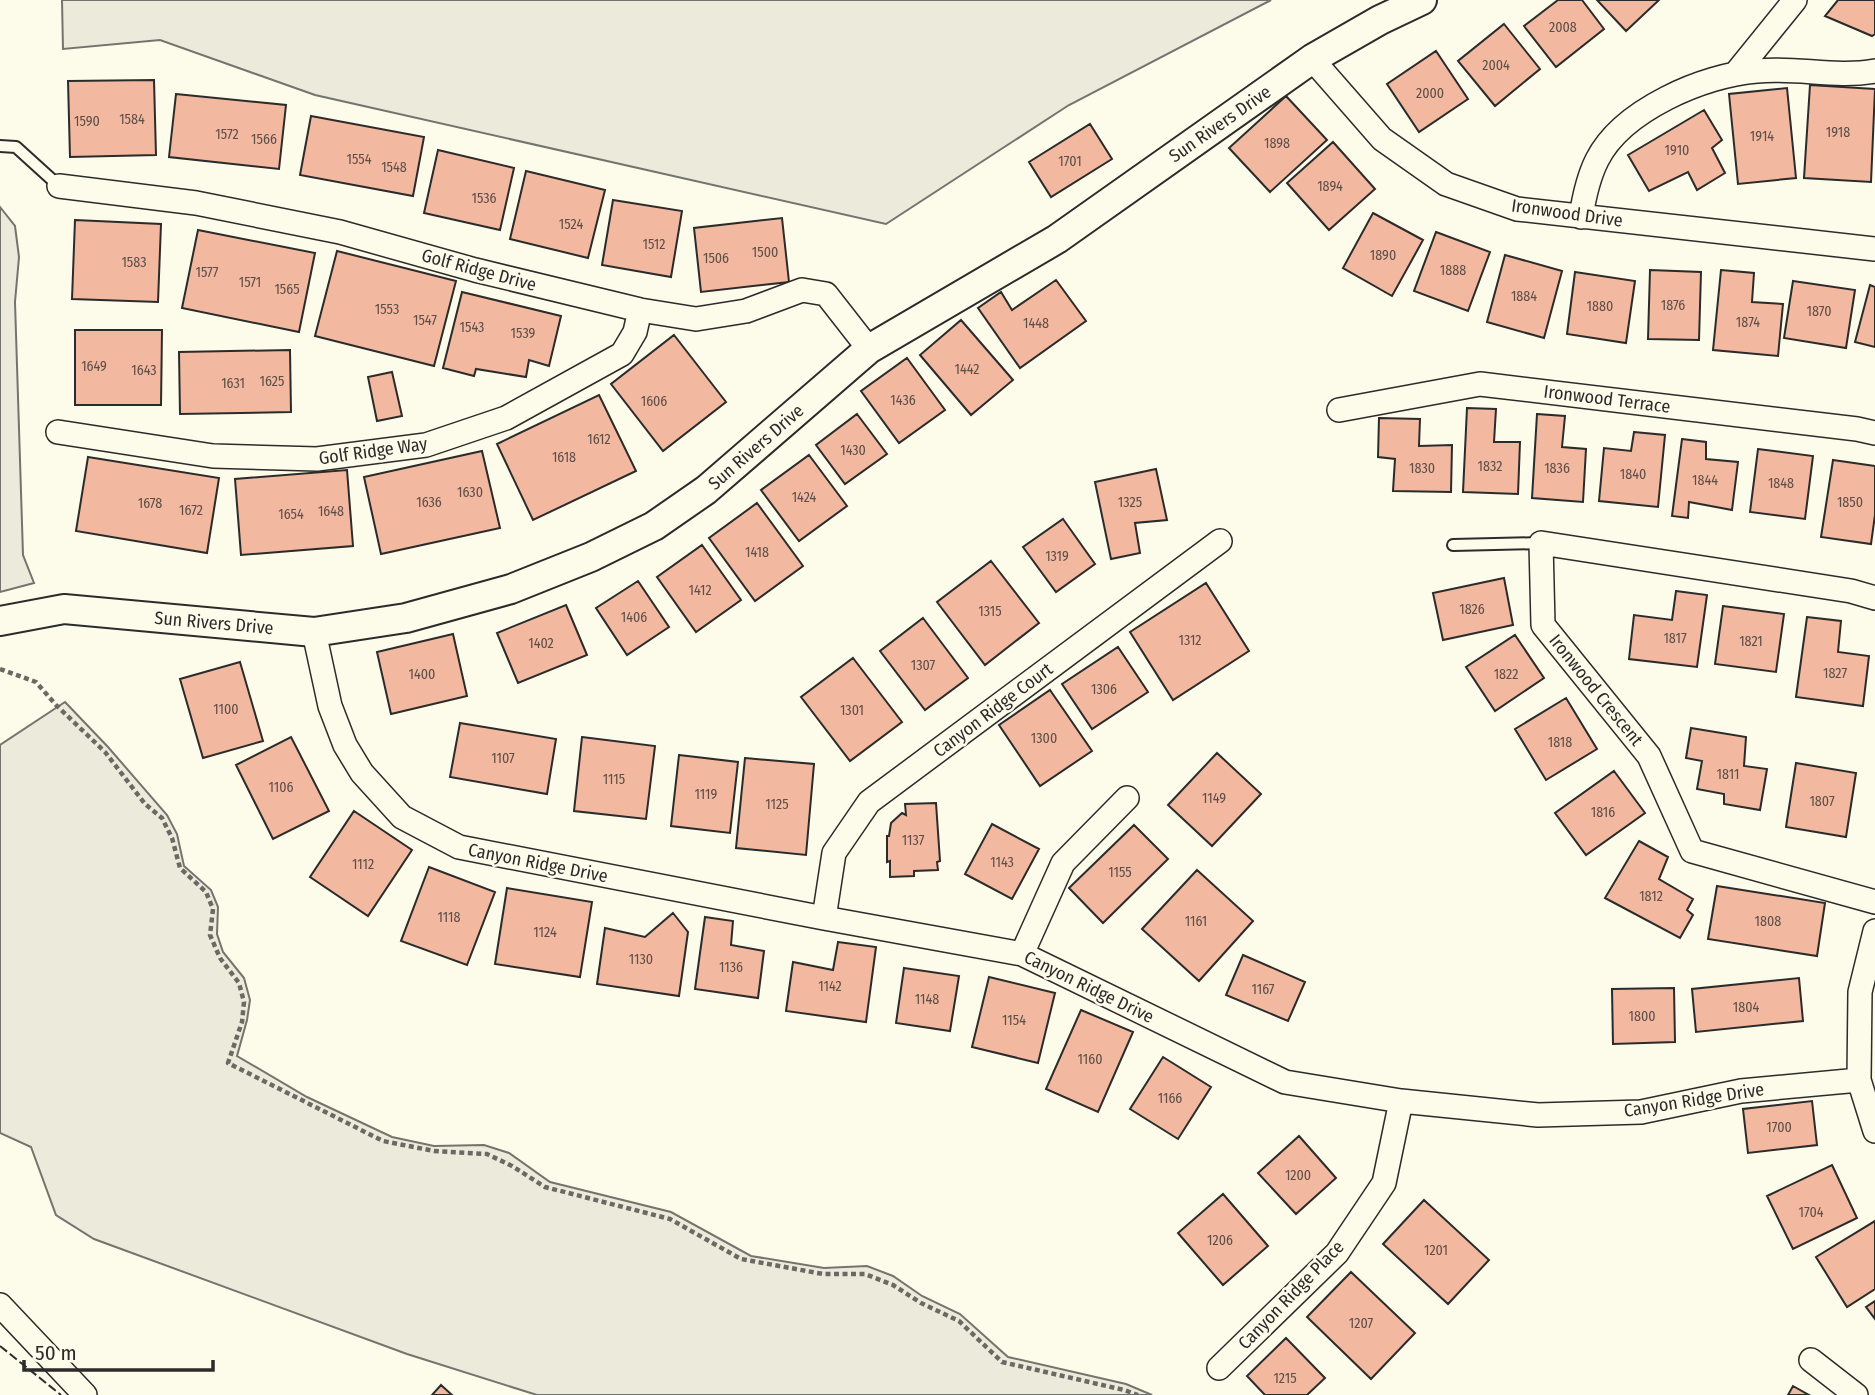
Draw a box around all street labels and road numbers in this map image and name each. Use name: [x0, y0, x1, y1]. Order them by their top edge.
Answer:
street label: Sun Rivers Drive: [1165, 81, 1275, 167]
street label: Ironwood Drive: [1510, 194, 1624, 232]
street label: Golf Ridge Drive: [419, 244, 539, 296]
street label: Ironwood Terrace: [1542, 380, 1672, 418]
street label: Sun Rivers Drive: [704, 400, 808, 494]
street label: Golf Ridge Way: [317, 433, 429, 469]
street label: Sun Rivers Drive: [154, 607, 274, 639]
street label: Ironwood Crescent: [1544, 630, 1648, 750]
street label: Canyon Ridge Court: [929, 658, 1057, 762]
street label: Canyon Ridge Drive: [466, 839, 610, 887]
street label: Canyon Ridge Drive: [1021, 946, 1158, 1028]
street label: Canyon Ridge Drive: [1622, 1078, 1766, 1122]
street label: Canyon Ridge Place: [1234, 1236, 1348, 1354]

